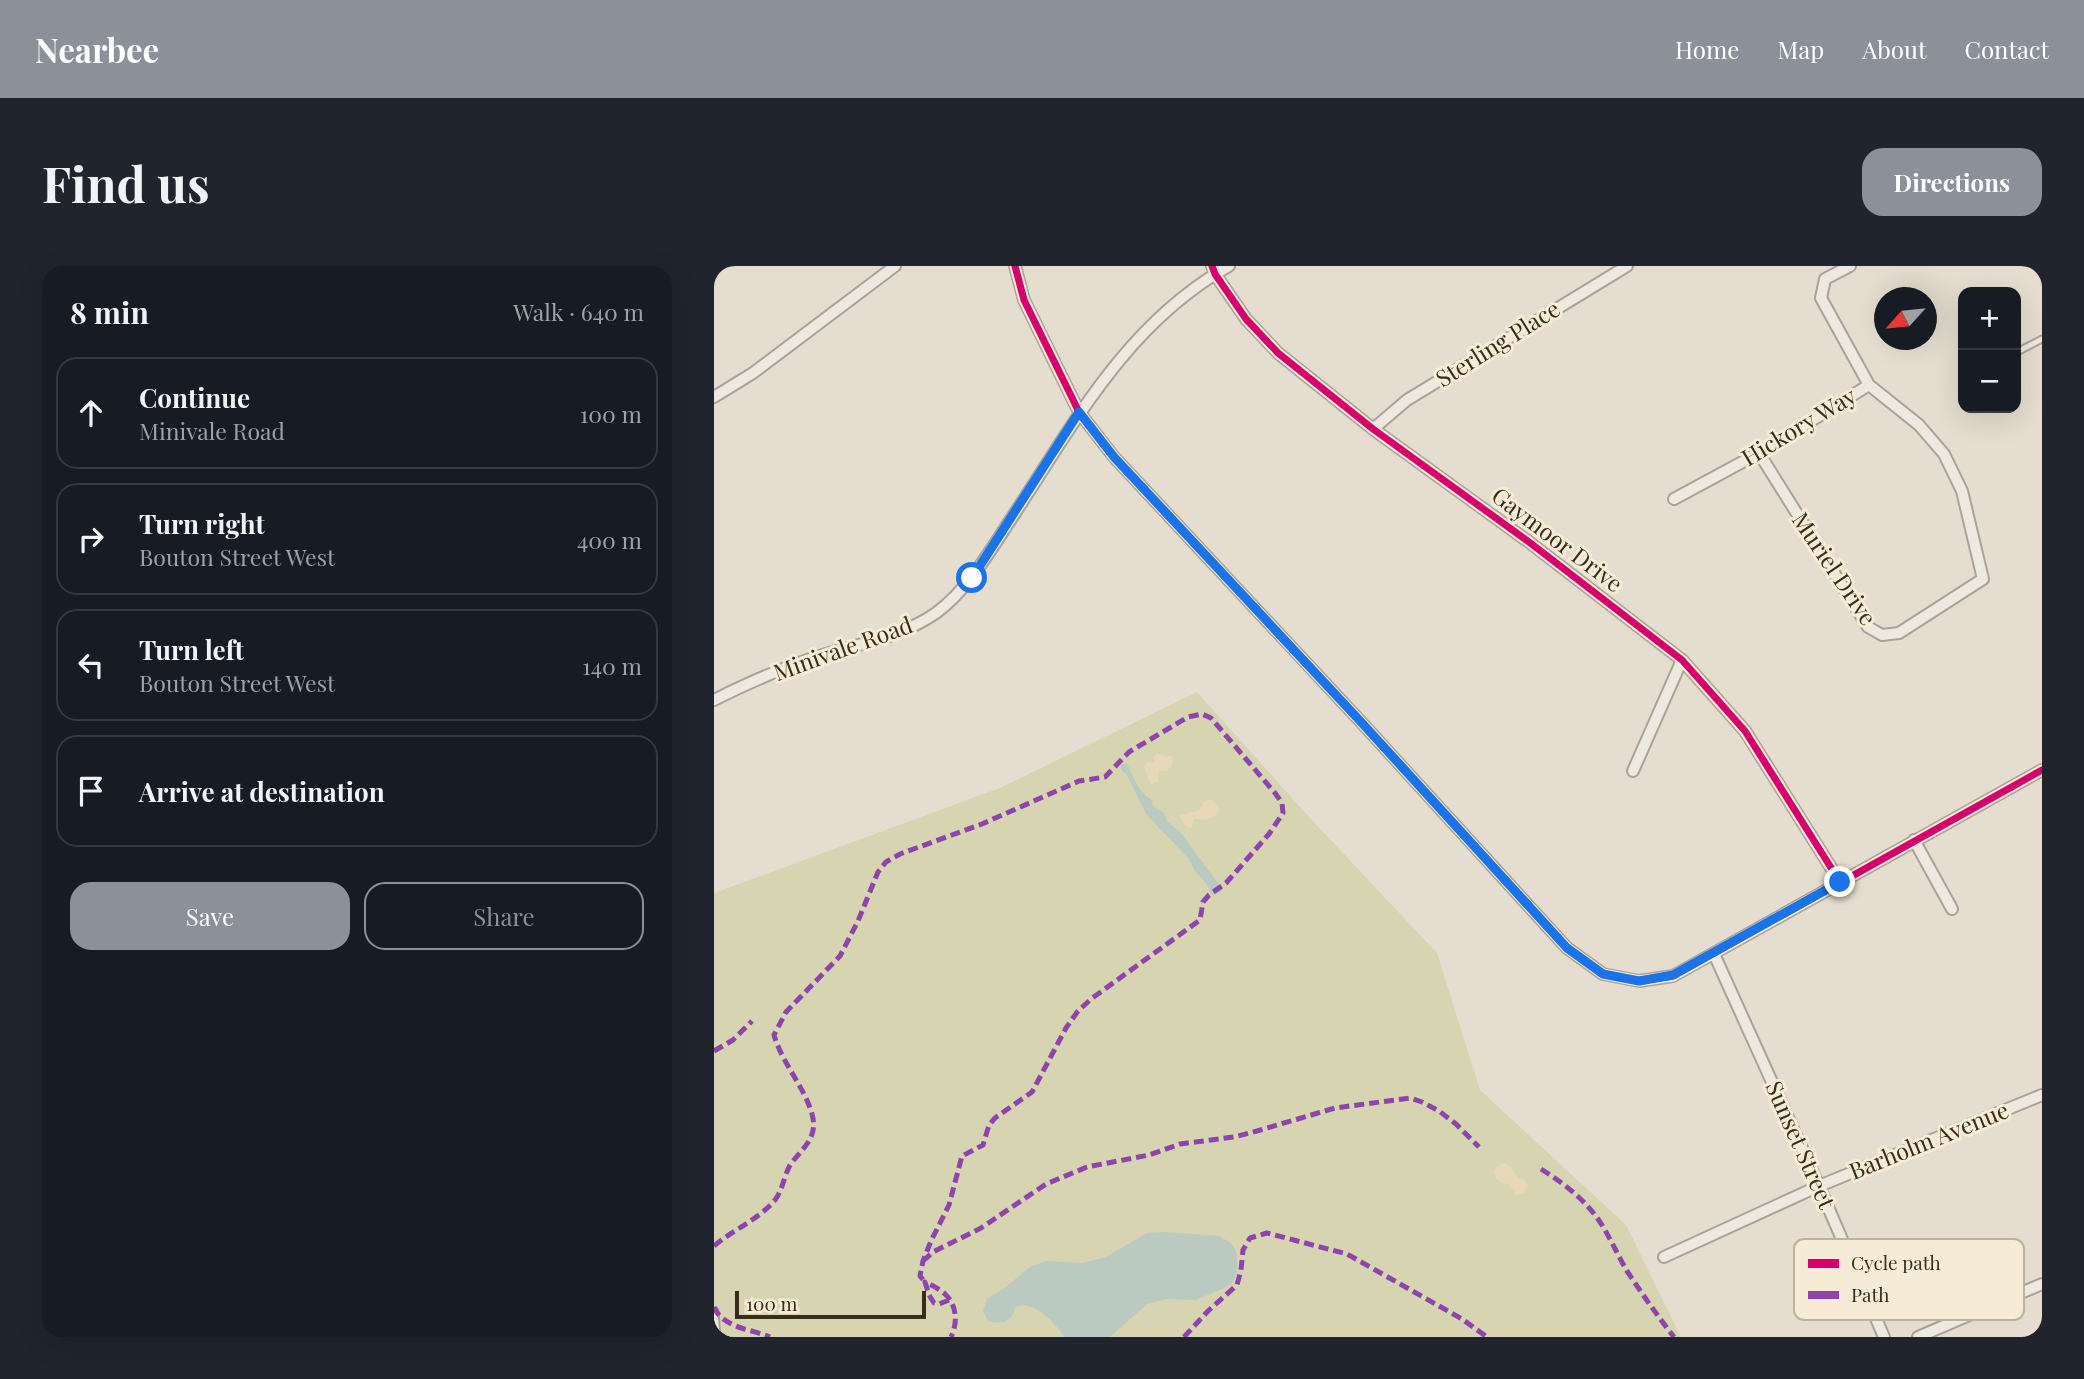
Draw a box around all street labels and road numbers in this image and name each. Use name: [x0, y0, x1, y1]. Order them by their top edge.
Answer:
street label: Sterling Place: [1429, 292, 1565, 393]
street label: Hickory Way: [1735, 379, 1862, 472]
street label: Gaymoor Drive: [1486, 479, 1630, 598]
street label: Muriel Drive: [1786, 505, 1885, 631]
street label: Minivale Road: [769, 608, 916, 687]
street label: Sunset Street: [1759, 1076, 1844, 1214]
street label: Barholm Avenue: [1844, 1094, 2013, 1186]

